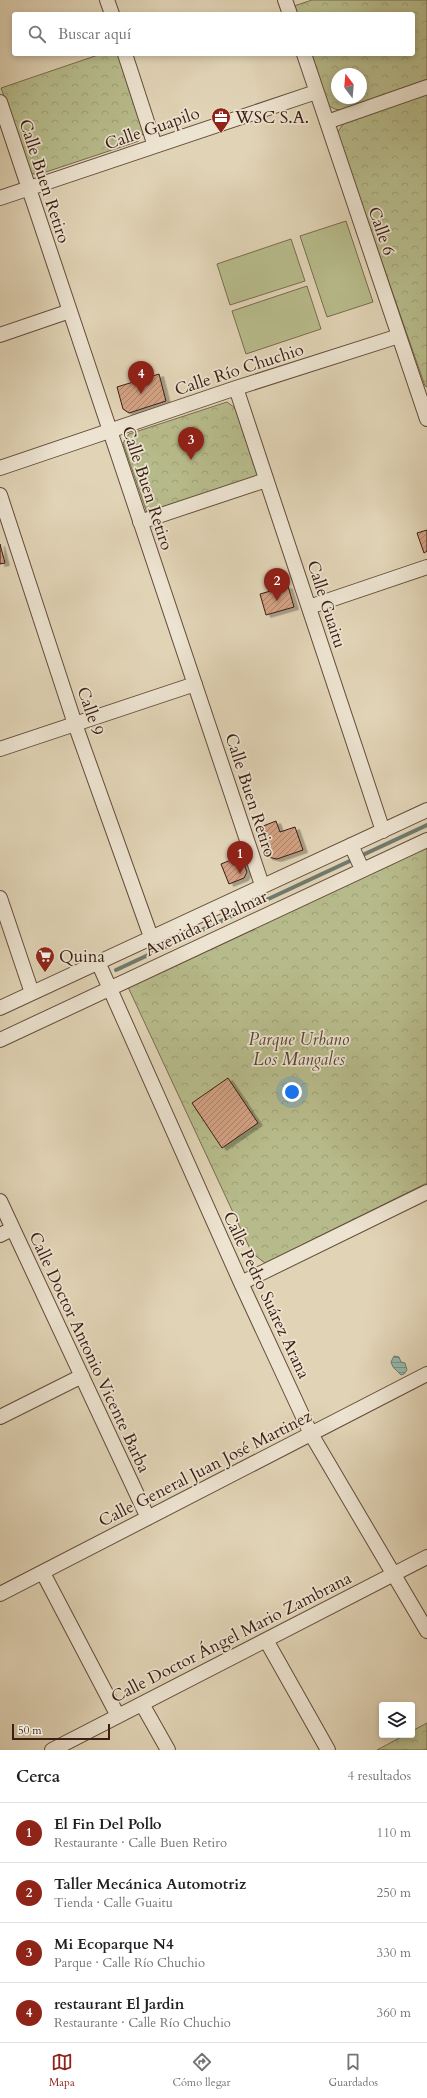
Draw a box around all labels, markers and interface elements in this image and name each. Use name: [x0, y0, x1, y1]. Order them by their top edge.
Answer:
search box: [12, 12, 415, 56]
icon: search: [26, 23, 48, 45]
text: Buscar aquí: [58, 24, 131, 44]
north arrow: [331, 68, 367, 104]
street label: Calle Guapilo: [102, 102, 203, 155]
office icon: WSC S.A.: [210, 106, 232, 134]
place label: WSC S.A.: [234, 106, 309, 129]
street label: Calle Buen Retiro: [14, 116, 75, 246]
street label: Calle 6: [363, 204, 401, 259]
street label: Calle Río Chuchio: [172, 338, 307, 401]
pin: 4: [128, 361, 154, 394]
street label: Calle Buen Retiro: [117, 423, 178, 553]
pin: 3: [178, 427, 204, 460]
street label: Calle Guaitu: [302, 557, 352, 651]
pin: 2: [264, 568, 290, 601]
street label: Calle 9: [72, 684, 110, 739]
street label: Calle Buen Retiro: [220, 730, 281, 860]
pin: 1: [227, 841, 253, 874]
street label: Avenida El Palmar: [141, 885, 272, 962]
supermarket icon: Quina: [34, 945, 56, 973]
place label: Quina: [59, 945, 105, 968]
park label: Parque Urbano Los Mangales: [249, 1028, 350, 1071]
your location: [282, 1082, 302, 1102]
street label: Calle Pedro Suárez Arana: [218, 1208, 316, 1383]
street label: Calle Doctor Antonio Vicente Barba: [23, 1228, 156, 1477]
street label: Calle General Juan José Martinez: [95, 1404, 316, 1532]
street label: Calle Doctor Ángel Mario Zambrana: [107, 1566, 356, 1708]
map controls: [379, 1702, 415, 1738]
button: layers: [379, 1702, 415, 1738]
scale bar: [12, 1722, 110, 1741]
text: 50 m: [18, 1723, 42, 1738]
text: Cerca: [16, 1765, 60, 1788]
text: 4 resultados: [347, 1767, 411, 1785]
text: El Fin Del Pollo: [54, 1814, 162, 1834]
text: 1: [26, 1824, 32, 1842]
text: 110 m: [377, 1824, 411, 1842]
text: Restaurante · Calle Buen Retiro: [54, 1834, 227, 1852]
text: Taller Mecánica Automotriz: [54, 1874, 246, 1894]
text: 2: [26, 1884, 32, 1902]
text: 250 m: [377, 1884, 411, 1902]
text: Tienda · Calle Guaitu: [54, 1894, 173, 1912]
text: Mi Ecoparque N4: [54, 1934, 174, 1954]
text: 3: [26, 1944, 32, 1962]
text: 330 m: [377, 1944, 411, 1962]
text: Parque · Calle Río Chuchio: [54, 1954, 205, 1972]
text: restaurant El Jardin: [54, 1994, 184, 2014]
text: 4: [26, 2004, 32, 2022]
text: 360 m: [377, 2004, 411, 2022]
text: Restaurante · Calle Río Chuchio: [54, 2014, 231, 2032]
tab: Mapa: [49, 2051, 75, 2090]
tab: Cómo llegar: [173, 2051, 231, 2090]
tab: Guardados: [328, 2051, 378, 2090]

